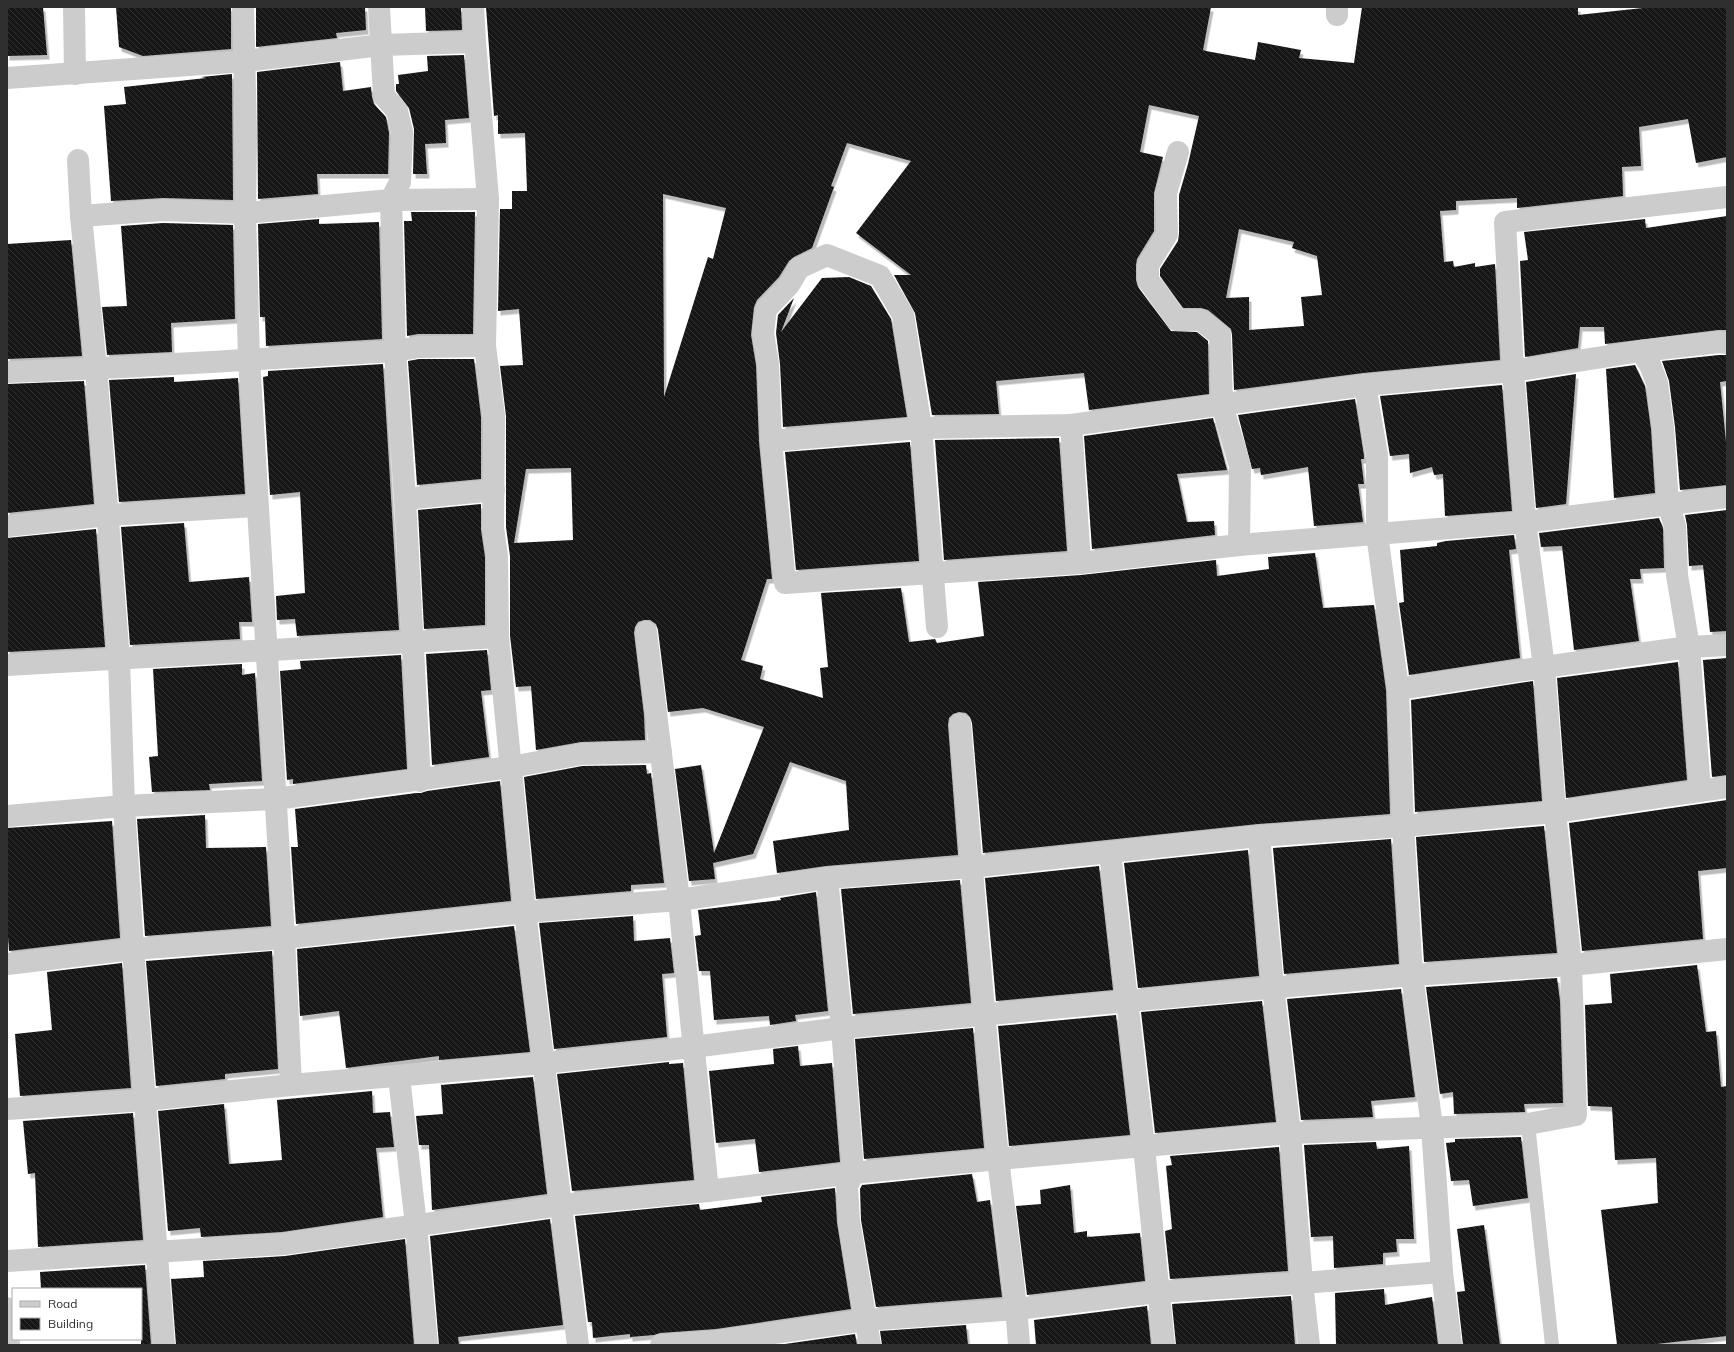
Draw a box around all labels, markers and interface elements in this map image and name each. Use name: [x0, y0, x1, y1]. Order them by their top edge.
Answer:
legend: [12, 1288, 142, 1340]
text: Road: [48, 1296, 77, 1311]
text: Building: [48, 1316, 93, 1331]

